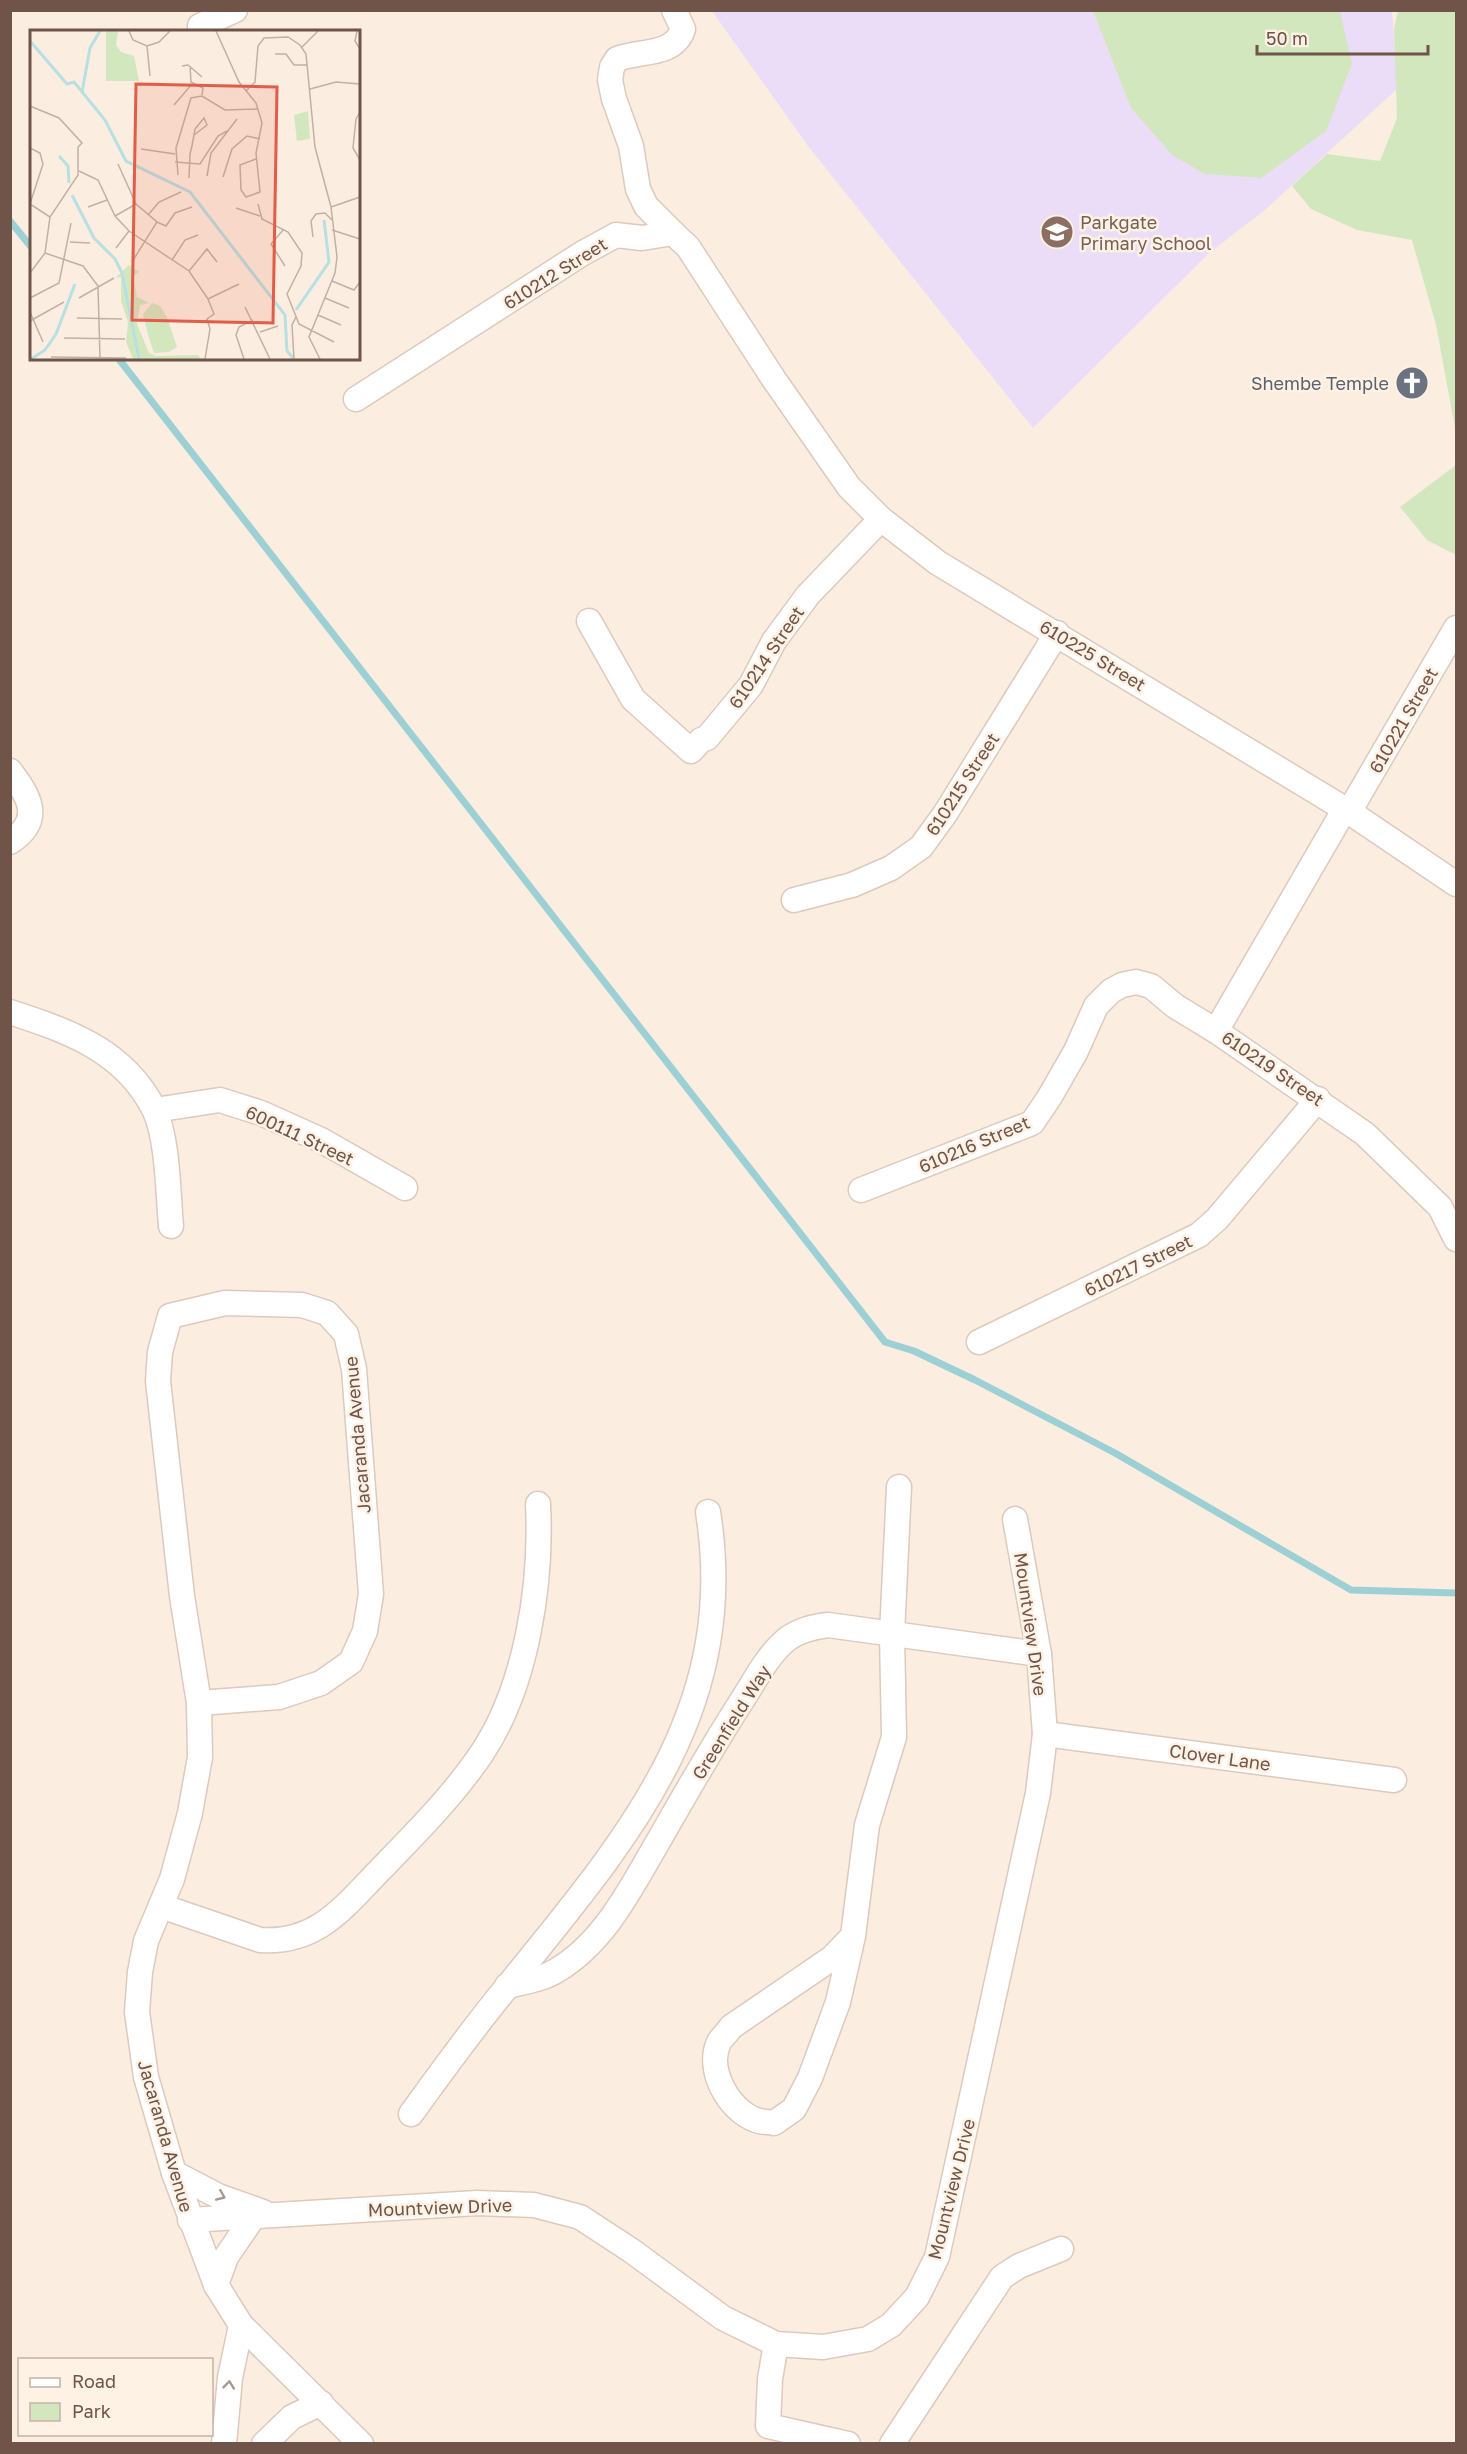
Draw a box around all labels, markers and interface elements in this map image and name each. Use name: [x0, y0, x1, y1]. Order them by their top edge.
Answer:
scale bar: [1257, 18, 1428, 56]
text: 50 m: [1266, 27, 1308, 49]
inset map: [30, 30, 360, 360]
place label: Parkgate Primary School: [1080, 211, 1212, 254]
school or university icon: Parkgate Primary School: [1039, 214, 1075, 250]
street label: 610212 Street: [499, 232, 611, 314]
church icon: Shembe Temple: [1394, 365, 1430, 401]
place label: Shembe Temple: [1251, 372, 1389, 394]
street label: 610214 Street: [724, 602, 808, 712]
street label: 610225 Street: [1036, 615, 1150, 695]
street label: 610221 Street: [1364, 663, 1442, 777]
street label: 610215 Street: [921, 728, 1003, 840]
street label: 610219 Street: [1218, 1026, 1328, 1110]
street label: 600111 Street: [242, 1100, 358, 1170]
street label: 610216 Street: [915, 1111, 1033, 1177]
street label: 610217 Street: [1080, 1229, 1196, 1301]
street label: Jacaranda Avenue: [339, 1356, 375, 1514]
street label: Mountview Drive: [1010, 1551, 1052, 1697]
street label: Greenfield Way: [687, 1661, 775, 1783]
street label: Clover Lane: [1168, 1739, 1272, 1775]
street label: Jacaranda Avenue: [134, 2057, 198, 2215]
street label: Mountview Drive: [923, 2116, 979, 2262]
one-way arrow: [215, 2189, 226, 2201]
street label: Mountview Drive: [367, 2193, 513, 2221]
legend: [18, 2358, 213, 2436]
text: Road: [72, 2370, 116, 2392]
one-way arrow: [223, 2381, 235, 2390]
text: Park: [72, 2400, 111, 2422]

